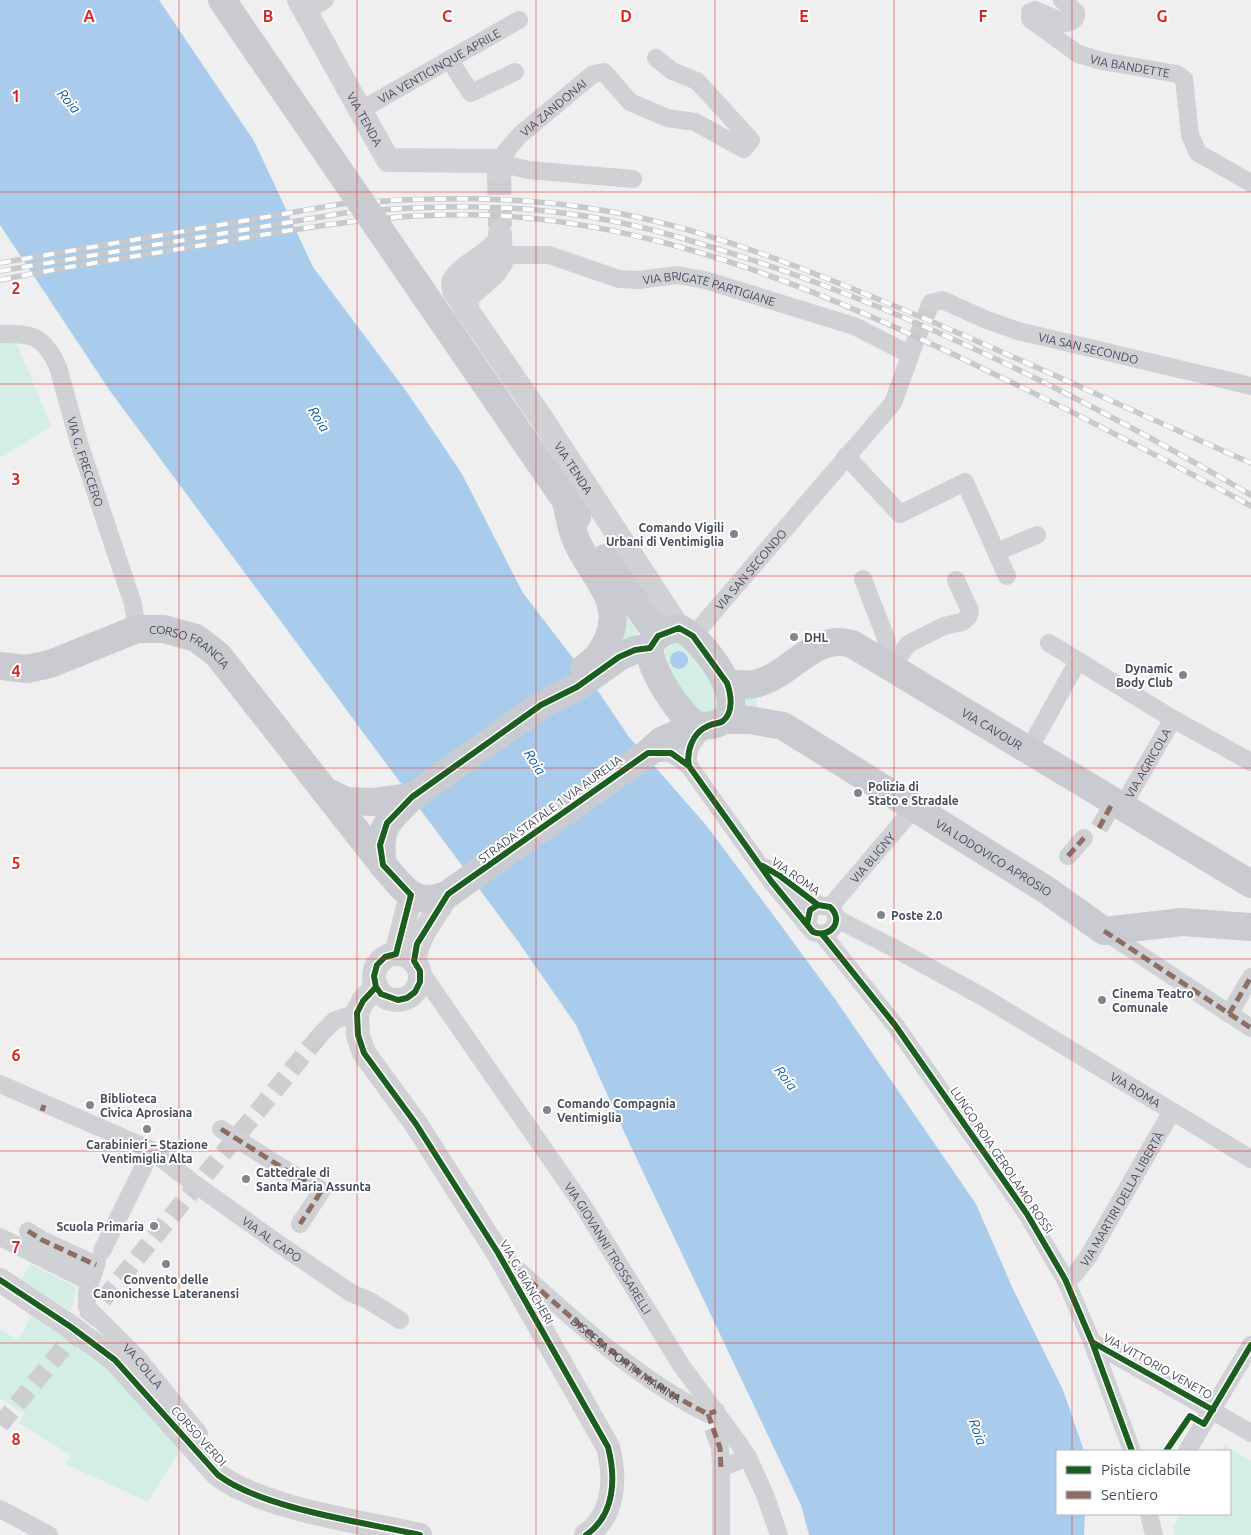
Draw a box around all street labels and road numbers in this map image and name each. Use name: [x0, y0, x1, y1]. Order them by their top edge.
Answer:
street label: VIA VENTICINQUE APRILE: [376, 26, 503, 105]
street label: VIA BANDETTE: [1089, 51, 1171, 79]
street label: VIA ZANDONAI: [517, 76, 589, 139]
street label: VIA TENDA: [345, 90, 385, 148]
street label: VIA BRIGATE PARTIGIANE: [642, 268, 777, 308]
street label: VIA SAN SECONDO: [1037, 330, 1140, 366]
street label: VIA G. FRECCERO: [66, 415, 106, 508]
street label: VIA TENDA: [552, 439, 596, 496]
street label: VIA SAN SECONDO: [712, 526, 789, 612]
street label: CORSO FRANCIA: [149, 623, 233, 671]
street label: VIA CAVOUR: [959, 705, 1025, 752]
street label: VIA AGRICOLA: [1122, 726, 1173, 800]
street label: STRADA STATALE 1 VIA AURELIA: [476, 752, 624, 865]
street label: VIA LODOVICO APROSIO: [933, 816, 1055, 898]
street label: VIA BLIGNY: [847, 830, 897, 885]
street label: VIA ROMA: [769, 855, 823, 898]
street label: VIA ROMA: [1108, 1069, 1163, 1109]
street label: LUNGO ROIA GEROLAMO ROSSI: [948, 1084, 1056, 1236]
street label: VIA MARTIRI DELLA LIBERTÀ: [1077, 1129, 1166, 1268]
street label: VIA GIOVANNI TROSSARELLI: [562, 1180, 654, 1316]
street label: VIA AL CAPO: [240, 1213, 304, 1264]
street label: VIA G. BIANCHERI: [498, 1238, 556, 1326]
street label: DISCESA PORTA MARINA: [569, 1314, 684, 1405]
street label: VIA VITTORIO VENETO: [1101, 1331, 1215, 1401]
street label: VA COLLA: [121, 1341, 166, 1391]
street label: CORSO VERDI: [169, 1403, 229, 1469]

